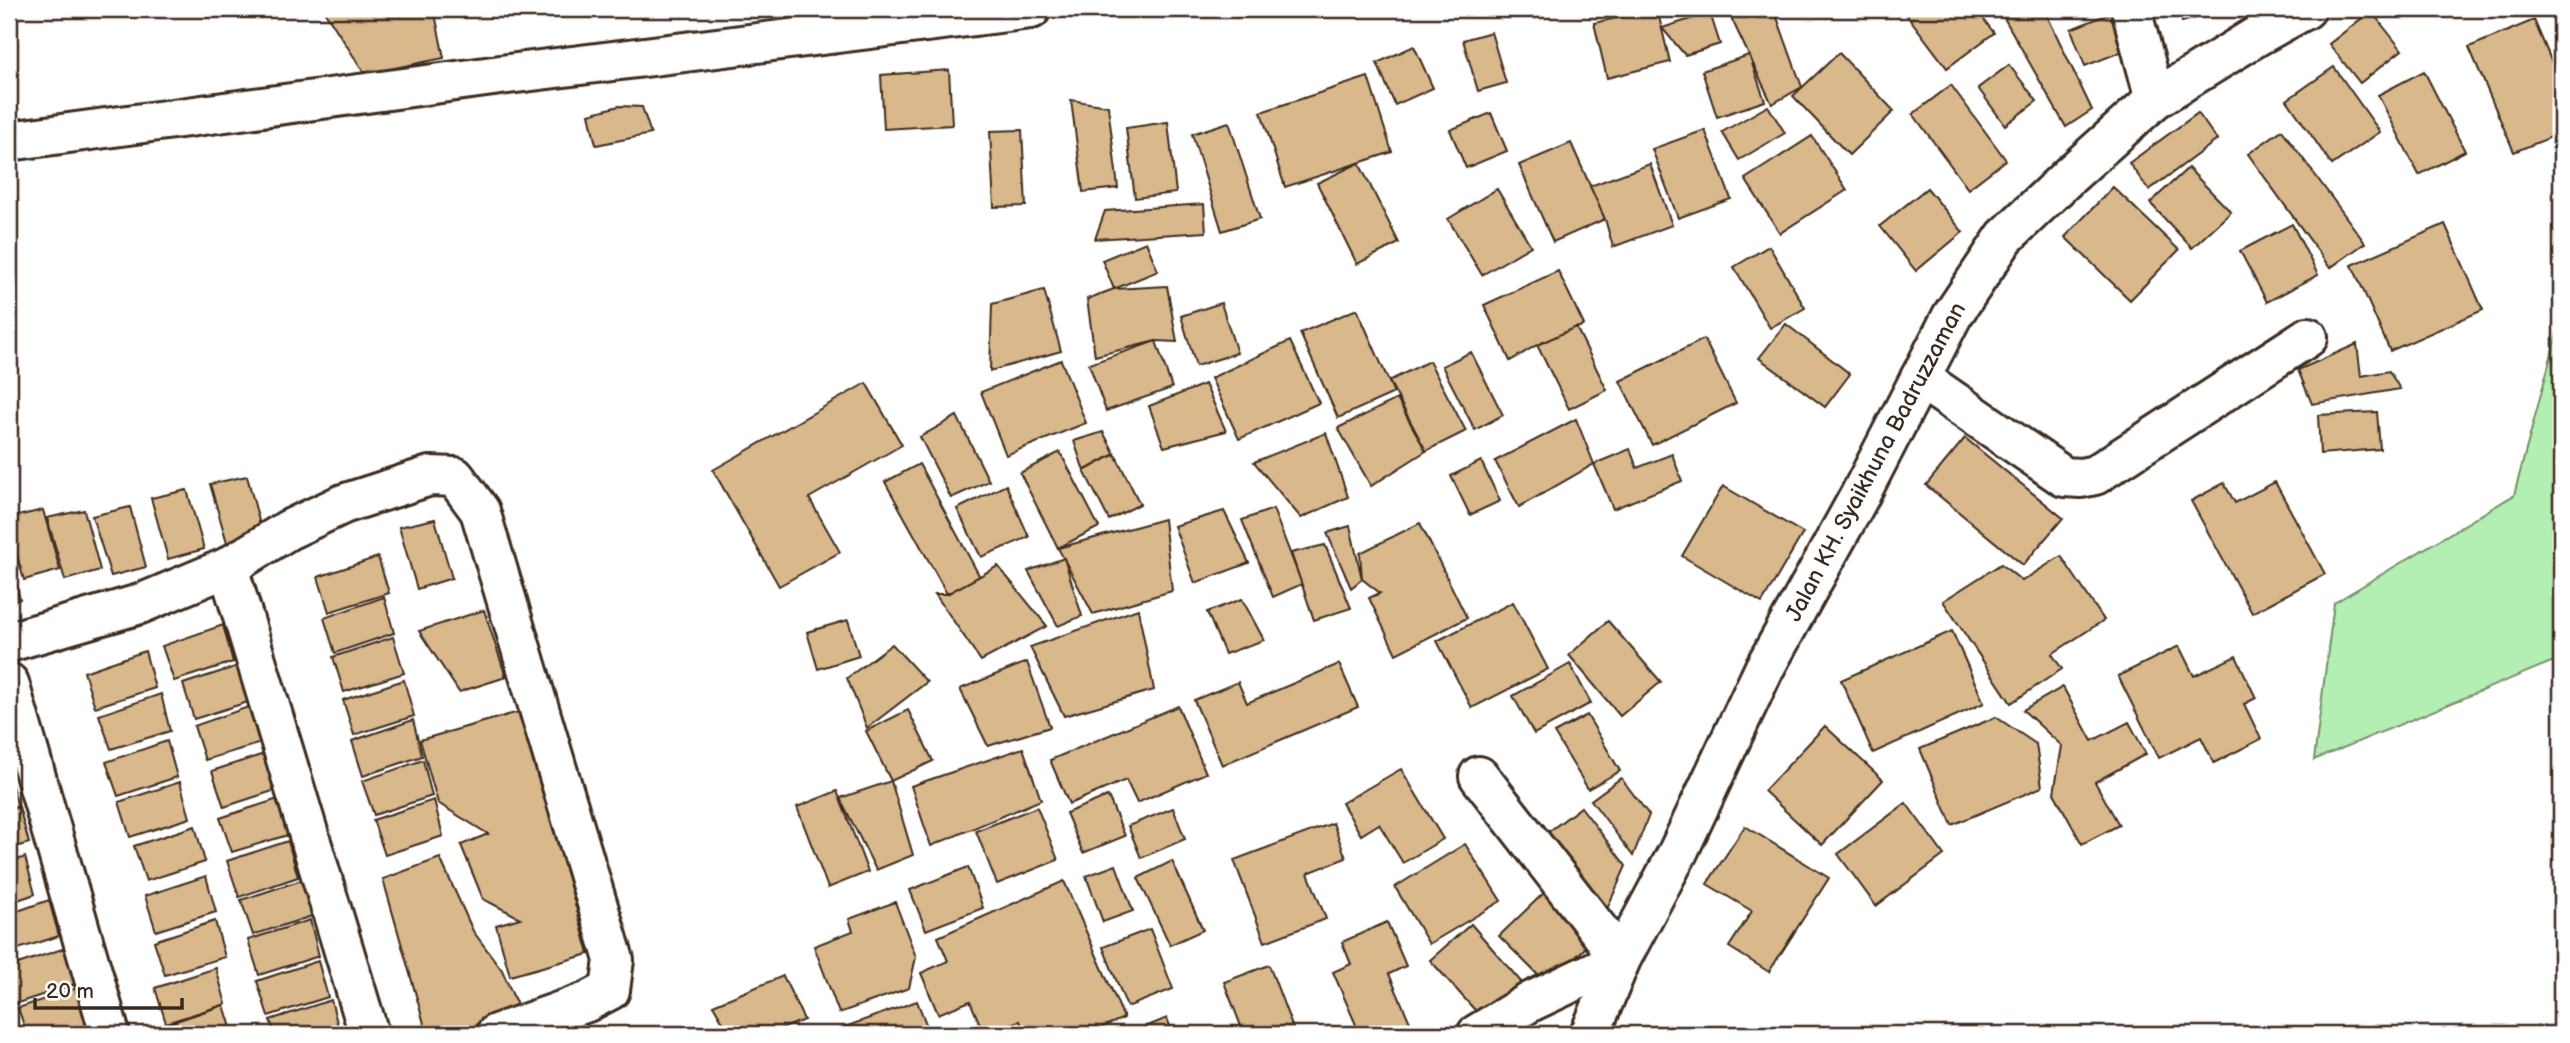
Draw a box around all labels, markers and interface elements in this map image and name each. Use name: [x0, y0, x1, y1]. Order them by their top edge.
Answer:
street label: Jalan KH. Syaikhuna Badruzzaman: [1780, 298, 1972, 626]
scale bar: [35, 966, 182, 1010]
text: 20 m: [46, 979, 94, 1004]

